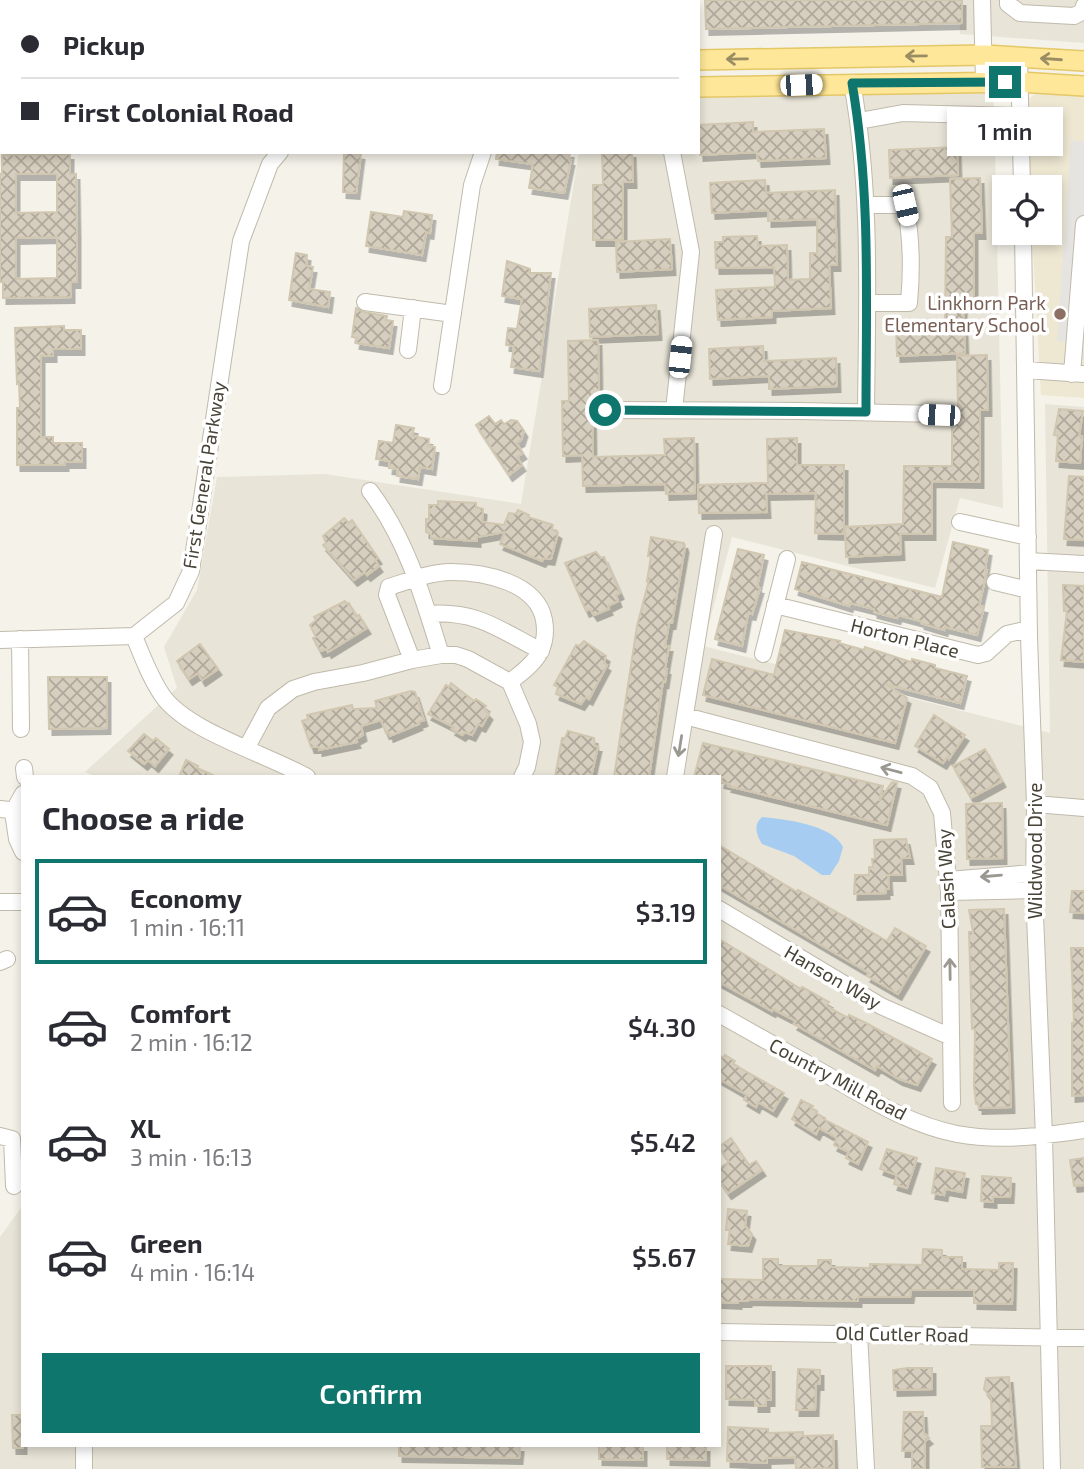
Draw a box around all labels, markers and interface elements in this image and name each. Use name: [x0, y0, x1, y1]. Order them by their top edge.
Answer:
text: Pickup: [63, 29, 145, 60]
one-way arrow: [905, 50, 928, 63]
one-way arrow: [726, 52, 749, 66]
one-way arrow: [1041, 52, 1063, 65]
route end: [989, 66, 1021, 98]
car: [780, 74, 823, 96]
text: First Colonial Road: [63, 96, 294, 127]
callout: 1 min: [947, 106, 1063, 156]
text: 1 min: [978, 117, 1032, 145]
map controls: [992, 175, 1062, 245]
button: locate: [992, 175, 1062, 245]
car: [891, 182, 920, 228]
place label: Linkhorn Park Elementary School: [884, 291, 1046, 336]
marker: Linkhorn Park Elementary School: [1052, 306, 1068, 322]
car: [668, 335, 693, 379]
street label: First General Parkway: [177, 380, 230, 570]
route start: [589, 394, 621, 426]
car: [918, 404, 961, 426]
street label: Horton Place: [848, 613, 962, 662]
one-way arrow: [673, 734, 686, 757]
one-way arrow: [880, 763, 903, 776]
street label: Wildwood Drive: [1023, 783, 1046, 919]
text: Choose a ride: [42, 798, 245, 836]
street label: Calash Way: [931, 828, 960, 930]
one-way arrow: [980, 870, 1003, 883]
icon: car: [46, 880, 109, 943]
text: Economy: [130, 882, 242, 913]
text: $3.19: [635, 896, 696, 927]
text: 1 min · 16:11: [130, 913, 245, 941]
street label: Hanson Way: [781, 940, 886, 1014]
one-way arrow: [943, 957, 957, 980]
icon: car: [46, 995, 109, 1058]
text: Comfort: [130, 997, 231, 1028]
text: $4.30: [628, 1011, 696, 1042]
text: 2 min · 16:12: [130, 1028, 253, 1056]
street label: Country Mill Road: [766, 1033, 911, 1124]
icon: car: [46, 1110, 109, 1173]
text: XL: [130, 1112, 161, 1143]
text: $5.42: [630, 1126, 696, 1157]
text: 3 min · 16:13: [130, 1143, 253, 1171]
icon: car: [46, 1225, 109, 1288]
text: Green: [130, 1227, 203, 1258]
text: $5.67: [632, 1241, 696, 1272]
text: 4 min · 16:14: [130, 1258, 255, 1286]
street label: Old Cutler Road: [835, 1321, 969, 1346]
button: Confirm: [42, 1353, 700, 1433]

